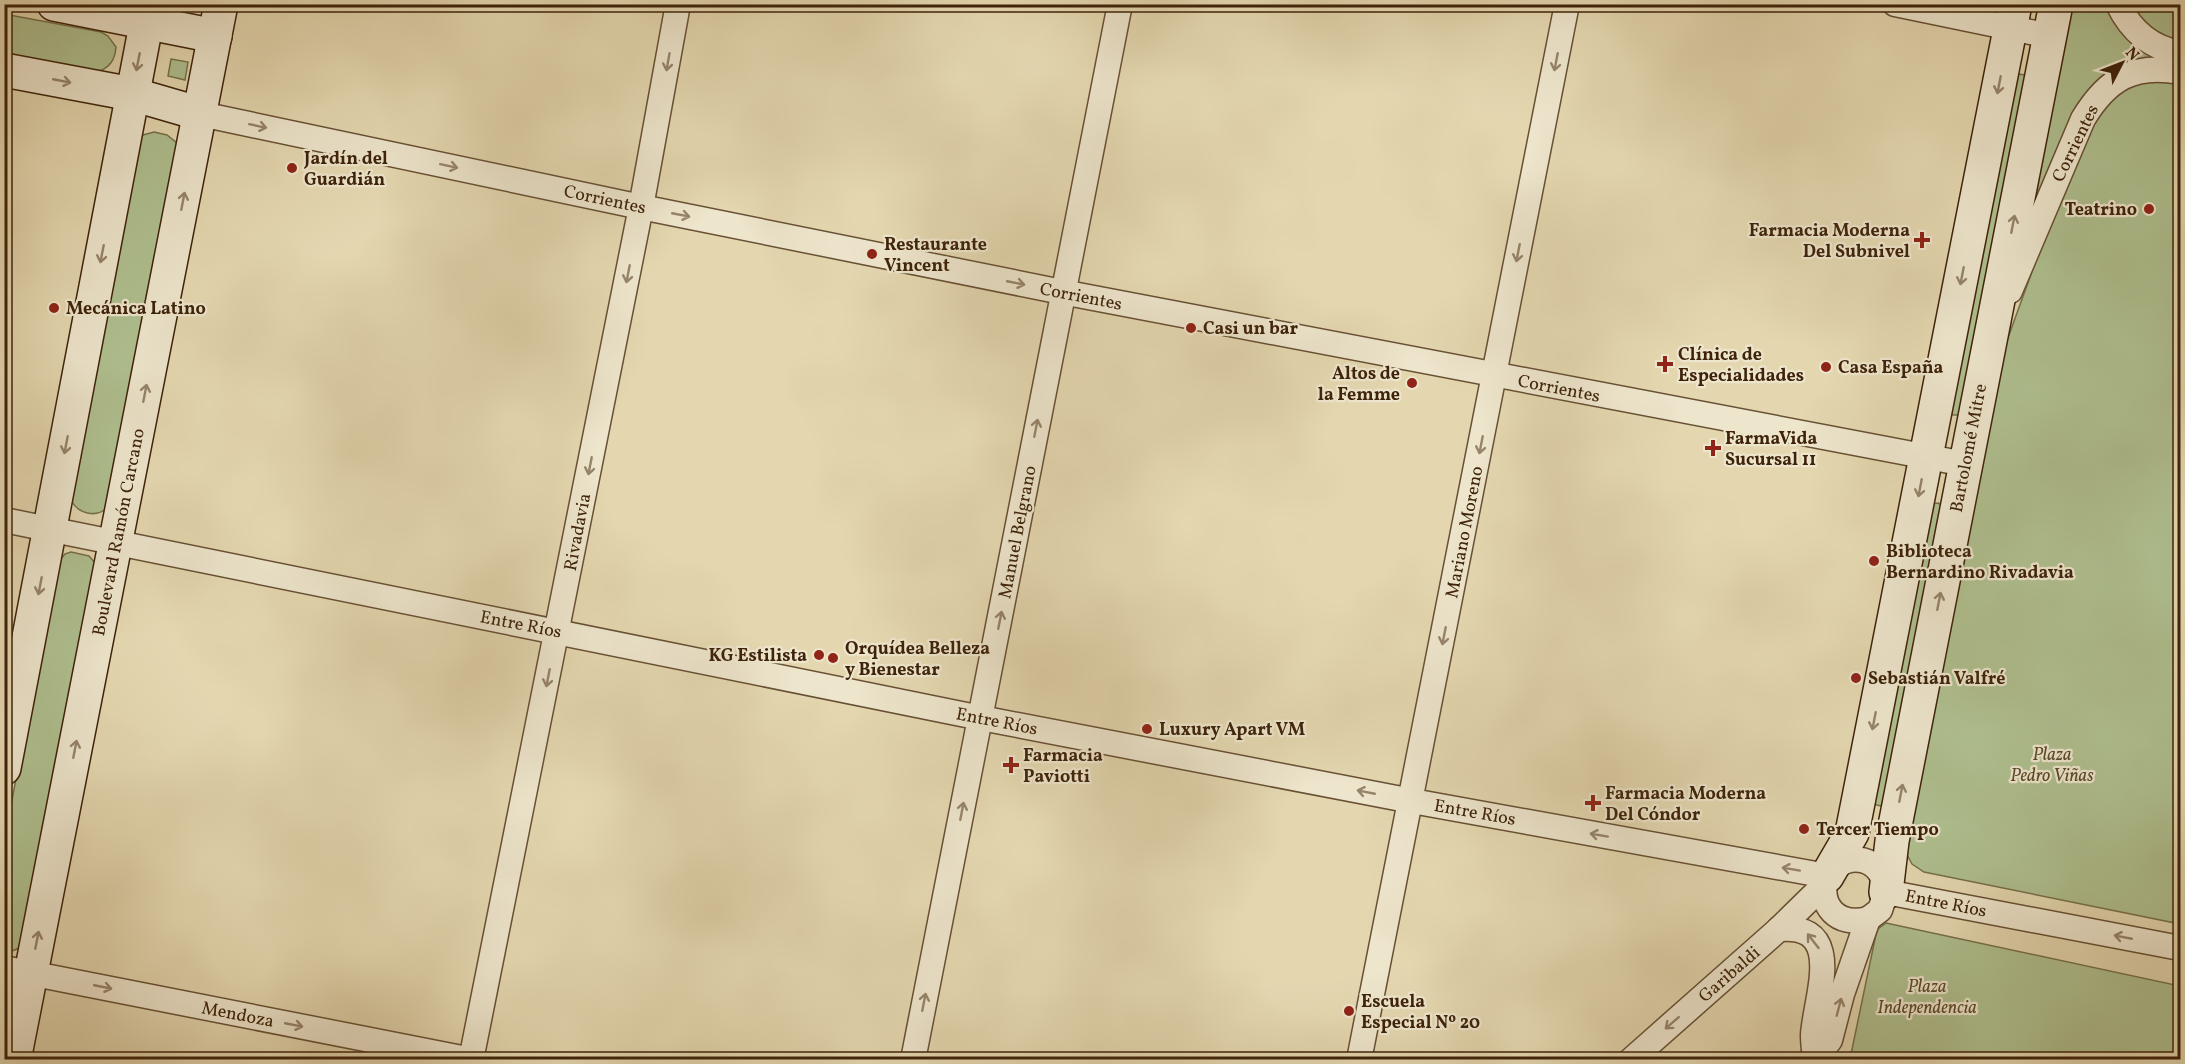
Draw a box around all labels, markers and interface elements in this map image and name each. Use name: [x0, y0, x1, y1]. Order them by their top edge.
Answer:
north arrow: [2092, 33, 2152, 93]
text: N: [2120, 43, 2144, 66]
one-way arrow: [132, 52, 143, 71]
one-way arrow: [662, 52, 673, 71]
one-way arrow: [1550, 52, 1561, 71]
one-way arrow: [1993, 75, 2004, 94]
one-way arrow: [52, 76, 71, 87]
street label: Corrientes: [2047, 101, 2106, 187]
one-way arrow: [248, 121, 267, 132]
place label: Jardín del Guardián: [303, 147, 388, 193]
marker: Jardín del Guardián: [285, 161, 299, 175]
one-way arrow: [439, 161, 458, 173]
street label: Corrientes: [561, 180, 648, 221]
one-way arrow: [178, 192, 189, 212]
place label: Teatrino: [2064, 198, 2137, 223]
marker: Teatrino: [2142, 202, 2156, 216]
one-way arrow: [670, 210, 690, 221]
one-way arrow: [2008, 215, 2019, 235]
place label: Farmacia Moderna Del Subnivel: [1749, 219, 1910, 265]
place label: Restaurante Vincent: [884, 233, 987, 279]
marker: Farmacia Moderna Del Subnivel: [1915, 233, 1929, 247]
one-way arrow: [96, 243, 107, 263]
one-way arrow: [1512, 243, 1523, 263]
marker: Restaurante Vincent: [865, 247, 879, 261]
one-way arrow: [621, 265, 633, 284]
one-way arrow: [1956, 266, 1967, 286]
street label: Corrientes: [1037, 277, 1124, 318]
one-way arrow: [1005, 278, 1025, 289]
place label: Mecánica Latino: [66, 297, 206, 322]
marker: Mecánica Latino: [47, 301, 61, 315]
place label: Casi un bar: [1203, 317, 1299, 342]
marker: Casi un bar: [1184, 321, 1198, 335]
place label: Clínica de Especialidades: [1678, 343, 1804, 389]
marker: Clínica de Especialidades: [1656, 355, 1674, 373]
place label: Casa España: [1838, 356, 1944, 381]
marker: Casa España: [1819, 360, 1833, 374]
place label: Altos de la Femme: [1318, 362, 1400, 408]
street label: Corrientes: [1515, 369, 1602, 410]
marker: Altos de la Femme: [1405, 376, 1419, 390]
street label: Bartolomé Mitre: [1945, 382, 1994, 515]
one-way arrow: [140, 383, 151, 403]
one-way arrow: [1031, 419, 1042, 438]
street label: Boulevard Ramón Carcano: [87, 426, 152, 638]
place label: FarmaVida Sucursal 11: [1725, 427, 1817, 473]
one-way arrow: [1475, 434, 1486, 454]
one-way arrow: [60, 435, 71, 455]
marker: FarmaVida Sucursal 11: [1706, 441, 1720, 455]
one-way arrow: [584, 455, 595, 475]
street label: Manuel Belgrano: [993, 463, 1044, 601]
street label: Mariano Moreno: [1440, 464, 1491, 600]
one-way arrow: [1914, 479, 1926, 498]
street label: Rivadavia: [559, 491, 598, 573]
place label: Biblioteca Bernardino Rivadavia: [1886, 540, 2074, 586]
marker: Biblioteca Bernardino Rivadavia: [1867, 554, 1881, 568]
one-way arrow: [34, 576, 45, 595]
one-way arrow: [1934, 592, 1945, 612]
street label: Entre Ríos: [478, 605, 564, 646]
one-way arrow: [995, 610, 1006, 630]
one-way arrow: [1438, 626, 1449, 645]
place label: Orquídea Belleza y Bienestar: [845, 637, 990, 683]
place label: KG Estilista: [708, 644, 807, 669]
marker: KG Estilista: [812, 648, 826, 662]
marker: Orquídea Belleza y Bienestar: [826, 651, 840, 665]
one-way arrow: [542, 667, 553, 687]
place label: Sebastián Valfré: [1868, 667, 2005, 692]
marker: Sebastián Valfré: [1849, 671, 1863, 685]
street label: Entre Ríos: [954, 702, 1040, 743]
one-way arrow: [1868, 710, 1879, 730]
place label: Luxury Apart VM: [1159, 718, 1305, 743]
marker: Luxury Apart VM: [1140, 722, 1154, 736]
one-way arrow: [70, 740, 81, 759]
park label: Plaza Pedro Viñas: [2010, 743, 2094, 789]
place label: Farmacia Paviotti: [1023, 744, 1103, 790]
marker: Farmacia Paviotti: [1004, 758, 1018, 772]
place label: Farmacia Moderna Del Cóndor: [1605, 782, 1766, 828]
one-way arrow: [1896, 783, 1907, 803]
one-way arrow: [1356, 786, 1376, 797]
street label: Entre Ríos: [1432, 794, 1518, 833]
marker: Farmacia Moderna Del Cóndor: [1586, 796, 1600, 810]
one-way arrow: [957, 802, 969, 821]
place label: Tercer Tiempo: [1816, 818, 1939, 843]
marker: Tercer Tiempo: [1797, 822, 1811, 836]
one-way arrow: [1589, 829, 1609, 840]
one-way arrow: [1781, 864, 1801, 875]
street label: Entre Ríos: [1903, 884, 1989, 925]
one-way arrow: [32, 931, 43, 951]
one-way arrow: [2114, 931, 2133, 942]
one-way arrow: [1807, 933, 1820, 949]
street label: Garibaldi: [1694, 941, 1766, 1009]
park label: Plaza Independencia: [1877, 975, 1977, 1021]
one-way arrow: [93, 982, 112, 993]
place label: Escuela Especial Nº 20: [1361, 990, 1480, 1036]
one-way arrow: [919, 993, 930, 1012]
street label: Mendoza: [199, 996, 276, 1035]
one-way arrow: [1833, 998, 1845, 1017]
marker: Escuela Especial Nº 20: [1342, 1004, 1356, 1018]
one-way arrow: [1664, 1017, 1680, 1030]
one-way arrow: [284, 1020, 304, 1031]

